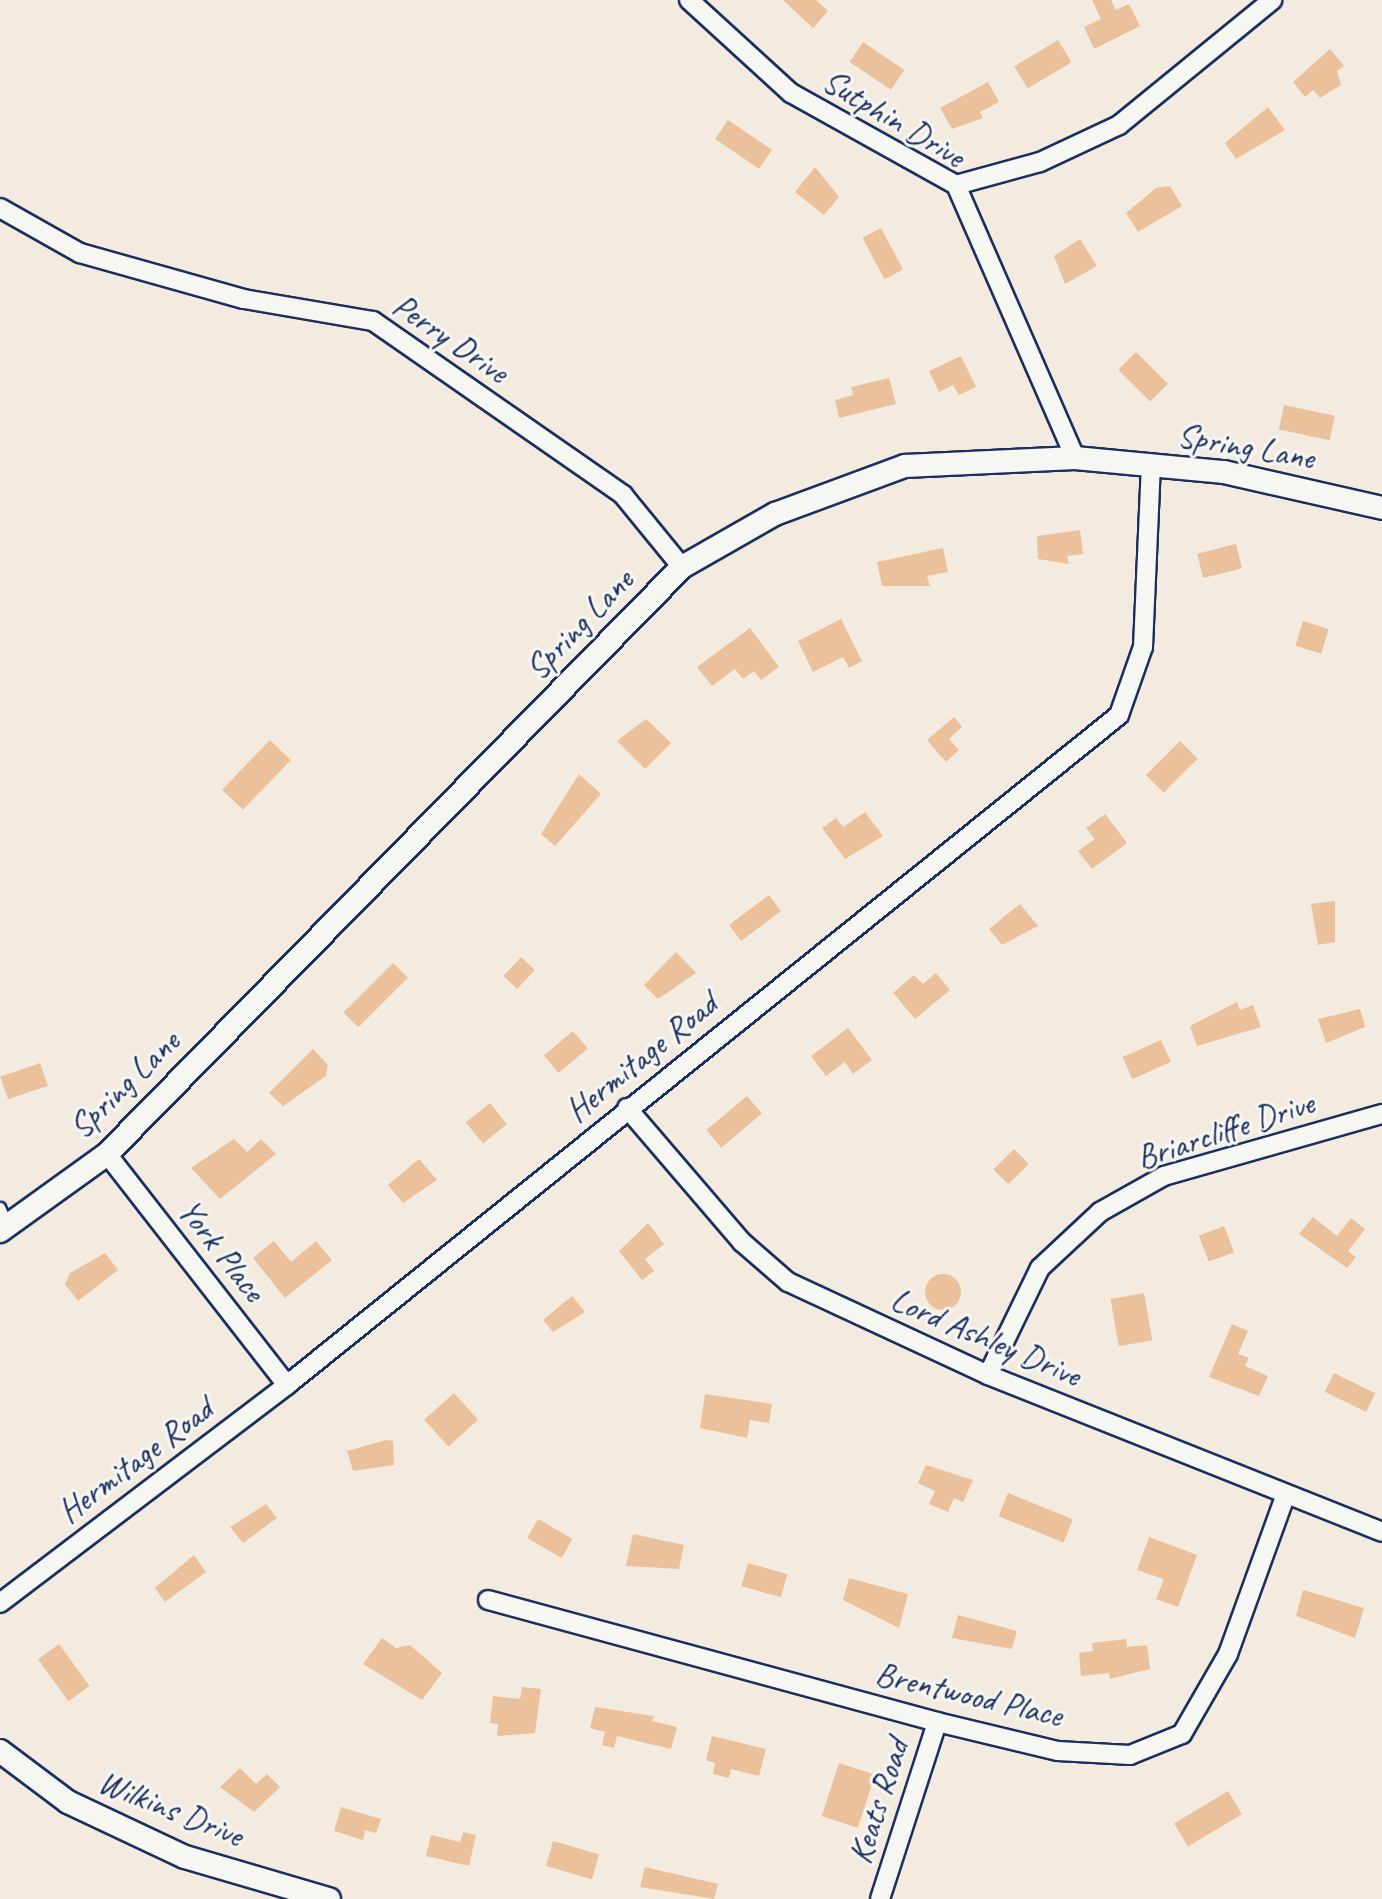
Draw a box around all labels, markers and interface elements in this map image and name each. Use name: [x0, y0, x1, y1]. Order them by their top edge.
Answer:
street label: Sutphin Drive: [815, 60, 973, 176]
street label: Perry Drive: [385, 284, 517, 392]
street label: Spring Lane: [1174, 414, 1318, 478]
street label: Spring Lane: [516, 560, 642, 688]
street label: Hermitage Road: [557, 984, 725, 1130]
street label: Spring Lane: [60, 1021, 188, 1147]
street label: Briarcliffe Drive: [1131, 1082, 1319, 1178]
street label: York Place: [169, 1190, 275, 1310]
street label: Lord Ashley Drive: [885, 1279, 1087, 1395]
street label: Hermitage Road: [50, 1389, 220, 1531]
street label: Brentwood Place: [872, 1653, 1066, 1735]
street label: Keats Road: [839, 1734, 917, 1868]
street label: Wilkins Drive: [93, 1761, 249, 1855]

